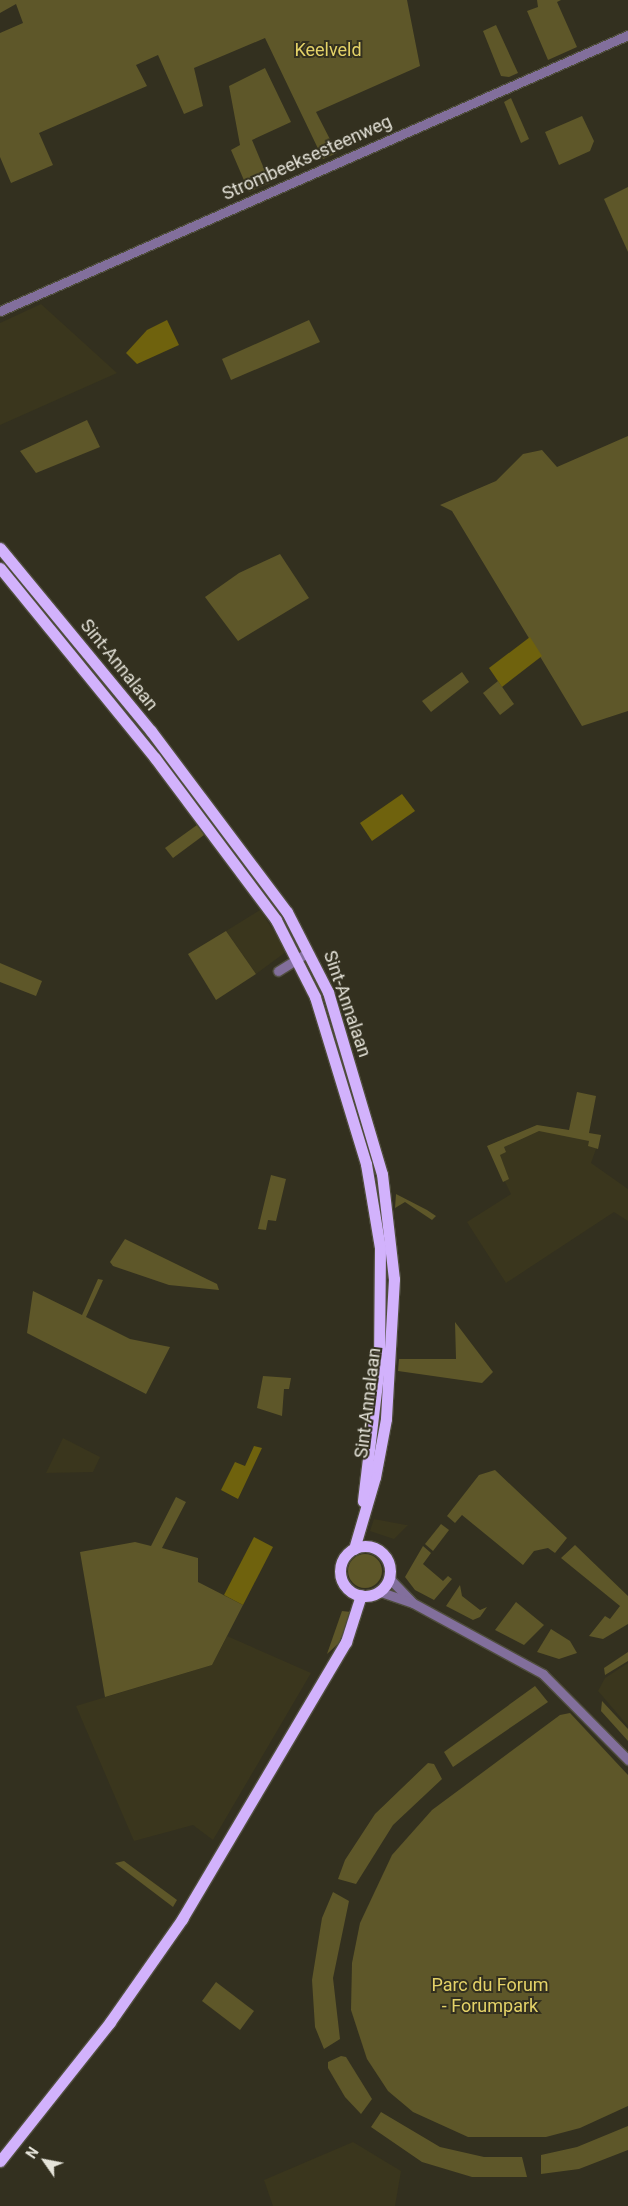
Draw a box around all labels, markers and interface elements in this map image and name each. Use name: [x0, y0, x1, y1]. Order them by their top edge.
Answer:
park label: Keelveld: [294, 39, 362, 61]
street label: Strombeeksesteenweg: [219, 111, 395, 205]
street label: Sint-Annalaan: [76, 615, 162, 715]
street label: Sint-Annalaan: [319, 948, 375, 1060]
street label: Sint-Annalaan: [351, 1347, 385, 1459]
park label: Parc du Forum - Forumpark: [431, 1975, 549, 2018]
north arrow: [20, 2136, 70, 2186]
text: N: [23, 2144, 42, 2161]

